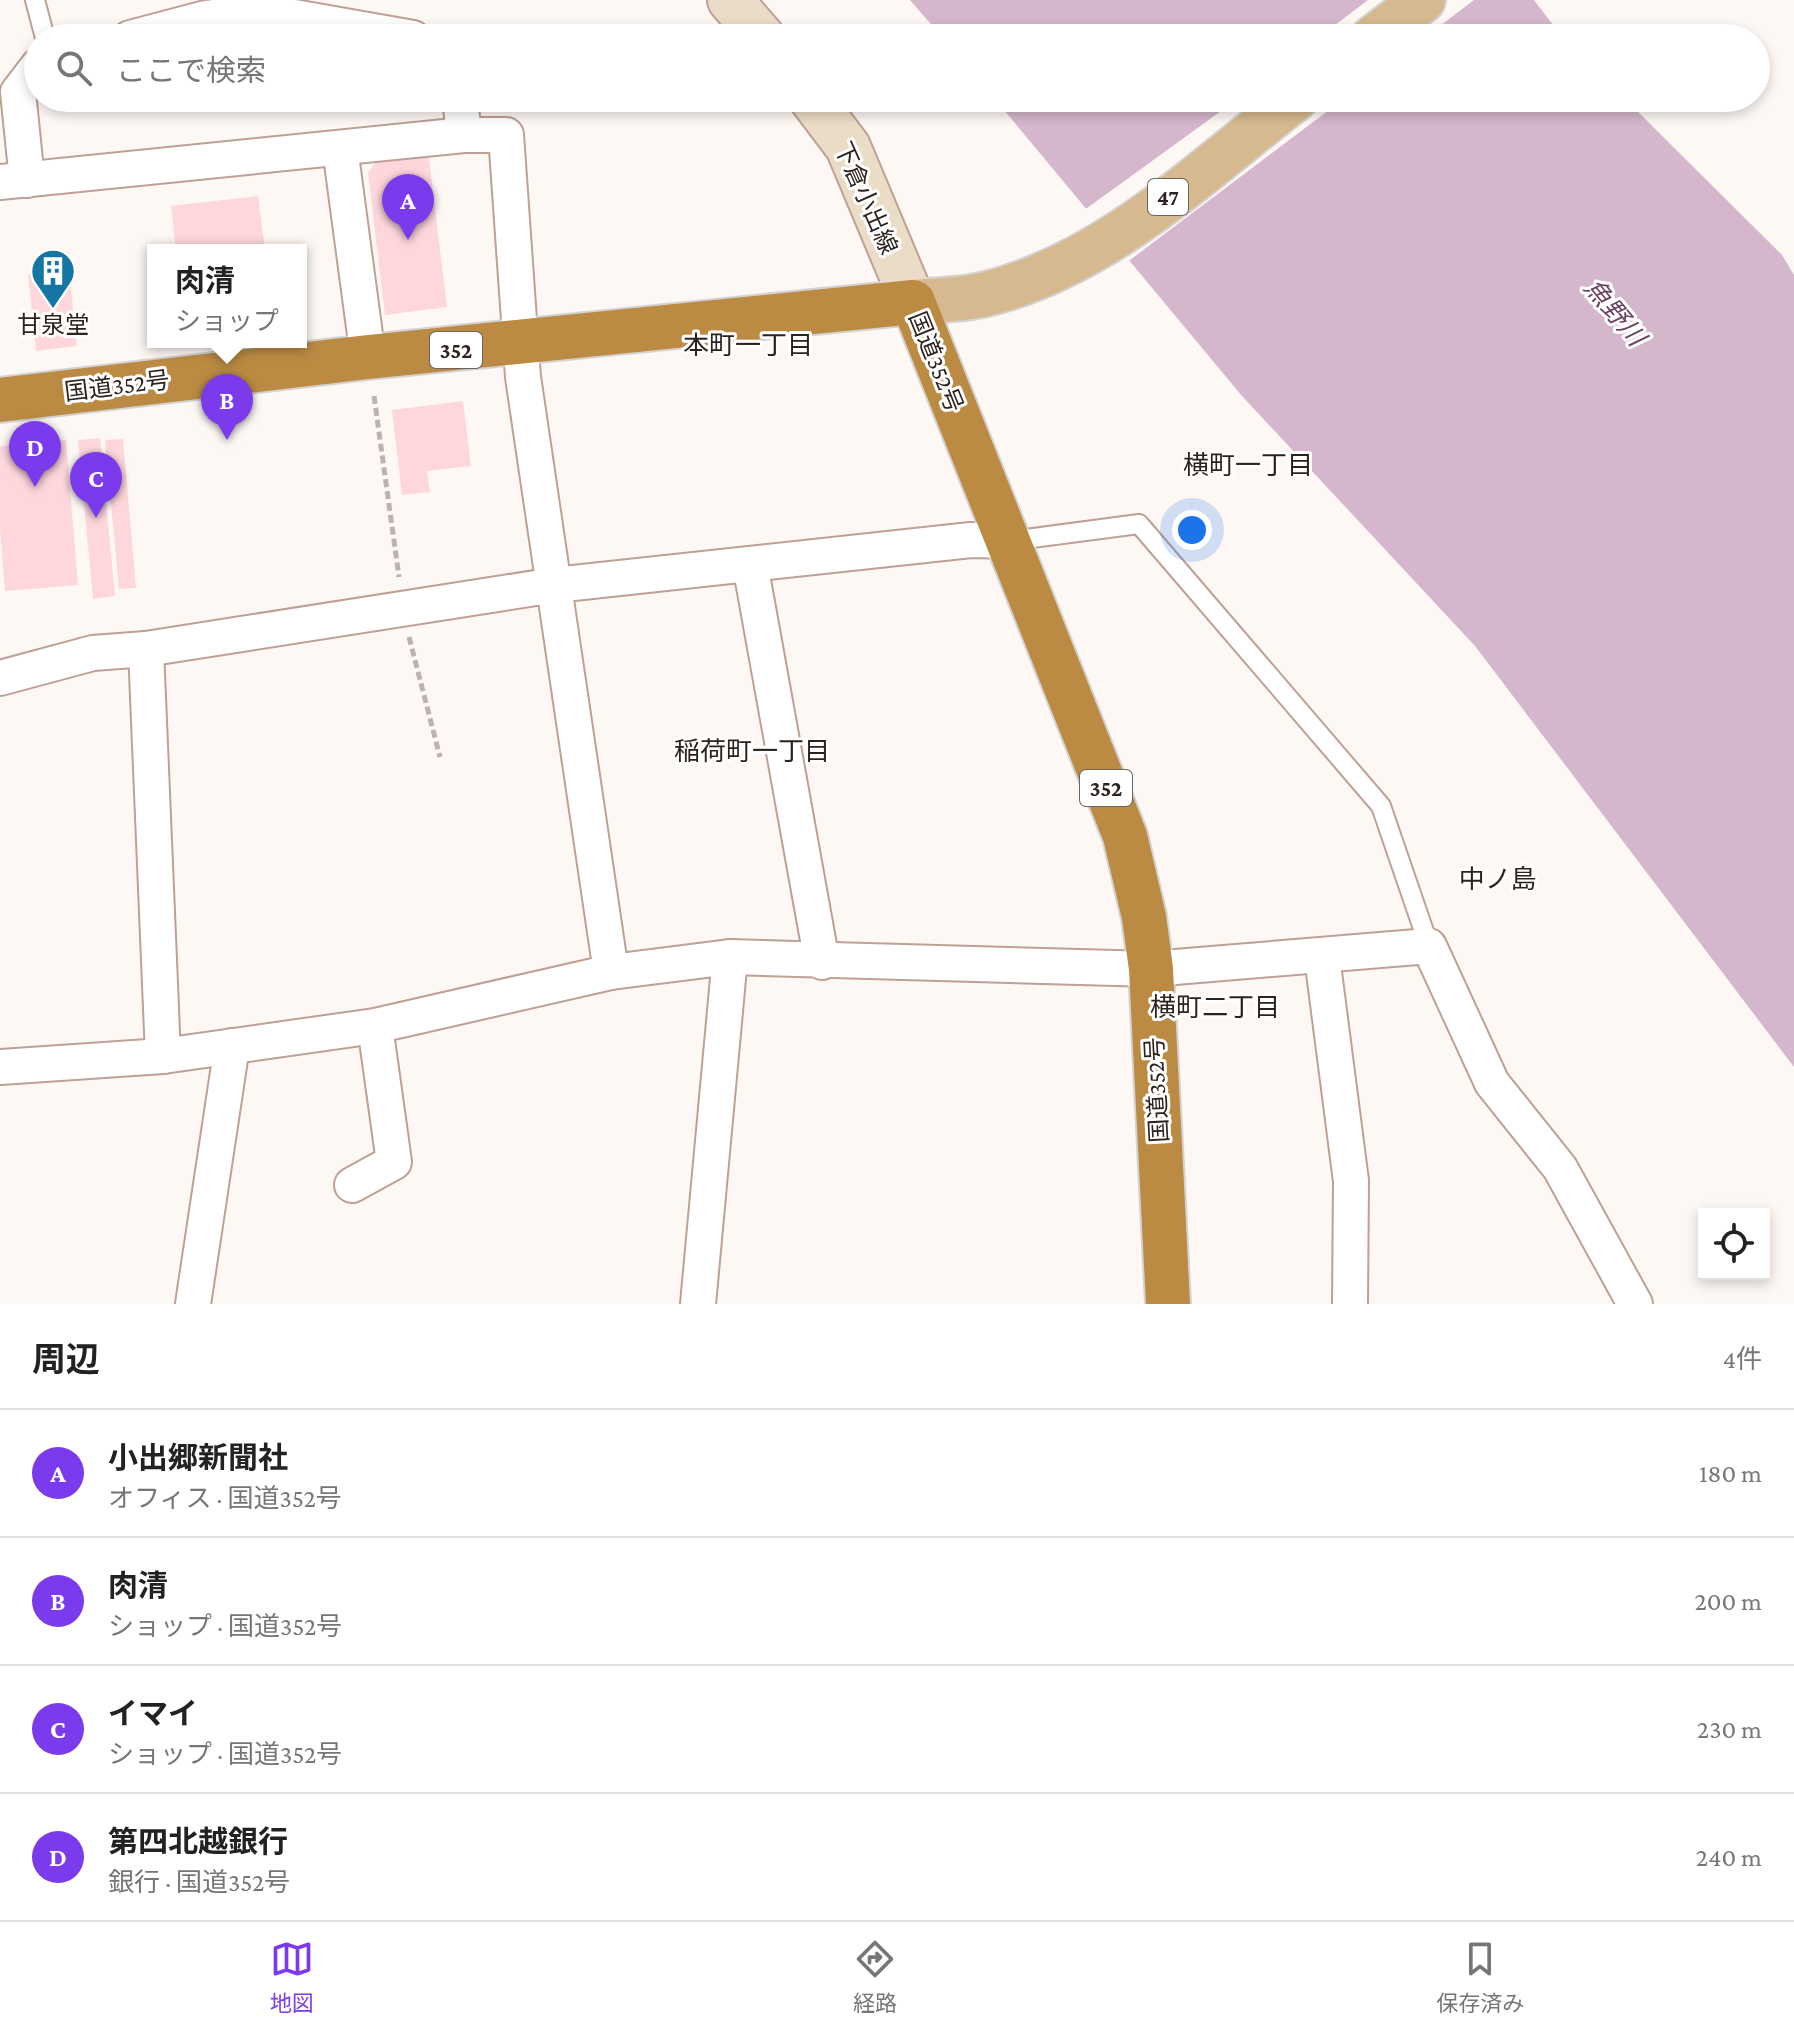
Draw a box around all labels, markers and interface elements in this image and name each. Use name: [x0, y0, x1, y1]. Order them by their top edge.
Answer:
search box: [24, 24, 1770, 112]
icon: search: [52, 46, 96, 90]
text: ここで検索: [116, 54, 266, 87]
street label: 下倉小出線: [830, 137, 903, 258]
pin: A: [382, 174, 434, 240]
road number: 47: [1148, 179, 1188, 215]
popup: [147, 244, 307, 348]
building icon: 甘泉堂: [29, 247, 77, 310]
text: 肉清: [175, 264, 235, 297]
water label: 魚野川: [1578, 273, 1653, 354]
text: ショップ: [175, 307, 279, 336]
street label: 国道352号: [904, 308, 969, 416]
place label: 甘泉堂: [17, 311, 89, 338]
district label: 本町一丁目: [683, 331, 813, 360]
road number: 352: [430, 332, 482, 368]
street label: 国道352号: [63, 366, 171, 405]
pin: B: [201, 374, 253, 440]
pin: D: [9, 421, 61, 487]
district label: 横町一丁目: [1183, 451, 1313, 480]
pin: C: [70, 452, 122, 518]
your location: [1172, 510, 1212, 550]
district label: 稲荷町一丁目: [674, 737, 830, 766]
road number: 352: [1080, 770, 1132, 806]
district label: 中ノ島: [1459, 865, 1537, 894]
district label: 横町二丁目: [1150, 993, 1280, 1022]
street label: 国道352号: [1140, 1037, 1173, 1143]
map controls: [1698, 1208, 1770, 1280]
button: locate: [1698, 1208, 1770, 1280]
text: 周辺: [32, 1341, 100, 1378]
text: 4件: [1723, 1345, 1762, 1374]
text: 小出郷新聞社: [108, 1441, 288, 1474]
text: A: [50, 1459, 66, 1488]
text: 180 m: [1699, 1459, 1762, 1488]
text: オフィス · 国道352号: [108, 1484, 342, 1513]
text: 肉清: [108, 1569, 168, 1602]
text: B: [50, 1587, 66, 1616]
text: 200 m: [1694, 1587, 1762, 1616]
text: ショップ · 国道352号: [108, 1612, 342, 1641]
text: イマイ: [108, 1697, 198, 1730]
text: C: [50, 1715, 66, 1744]
text: 230 m: [1697, 1715, 1762, 1744]
text: ショップ · 国道352号: [108, 1740, 342, 1769]
text: 第四北越銀行: [108, 1825, 288, 1858]
text: D: [49, 1843, 67, 1872]
text: 240 m: [1696, 1843, 1762, 1872]
text: 銀行 · 国道352号: [108, 1868, 290, 1897]
tab: 地図: [270, 1937, 314, 2017]
tab: 経路: [853, 1937, 897, 2017]
tab: 保存済み: [1436, 1937, 1524, 2017]

